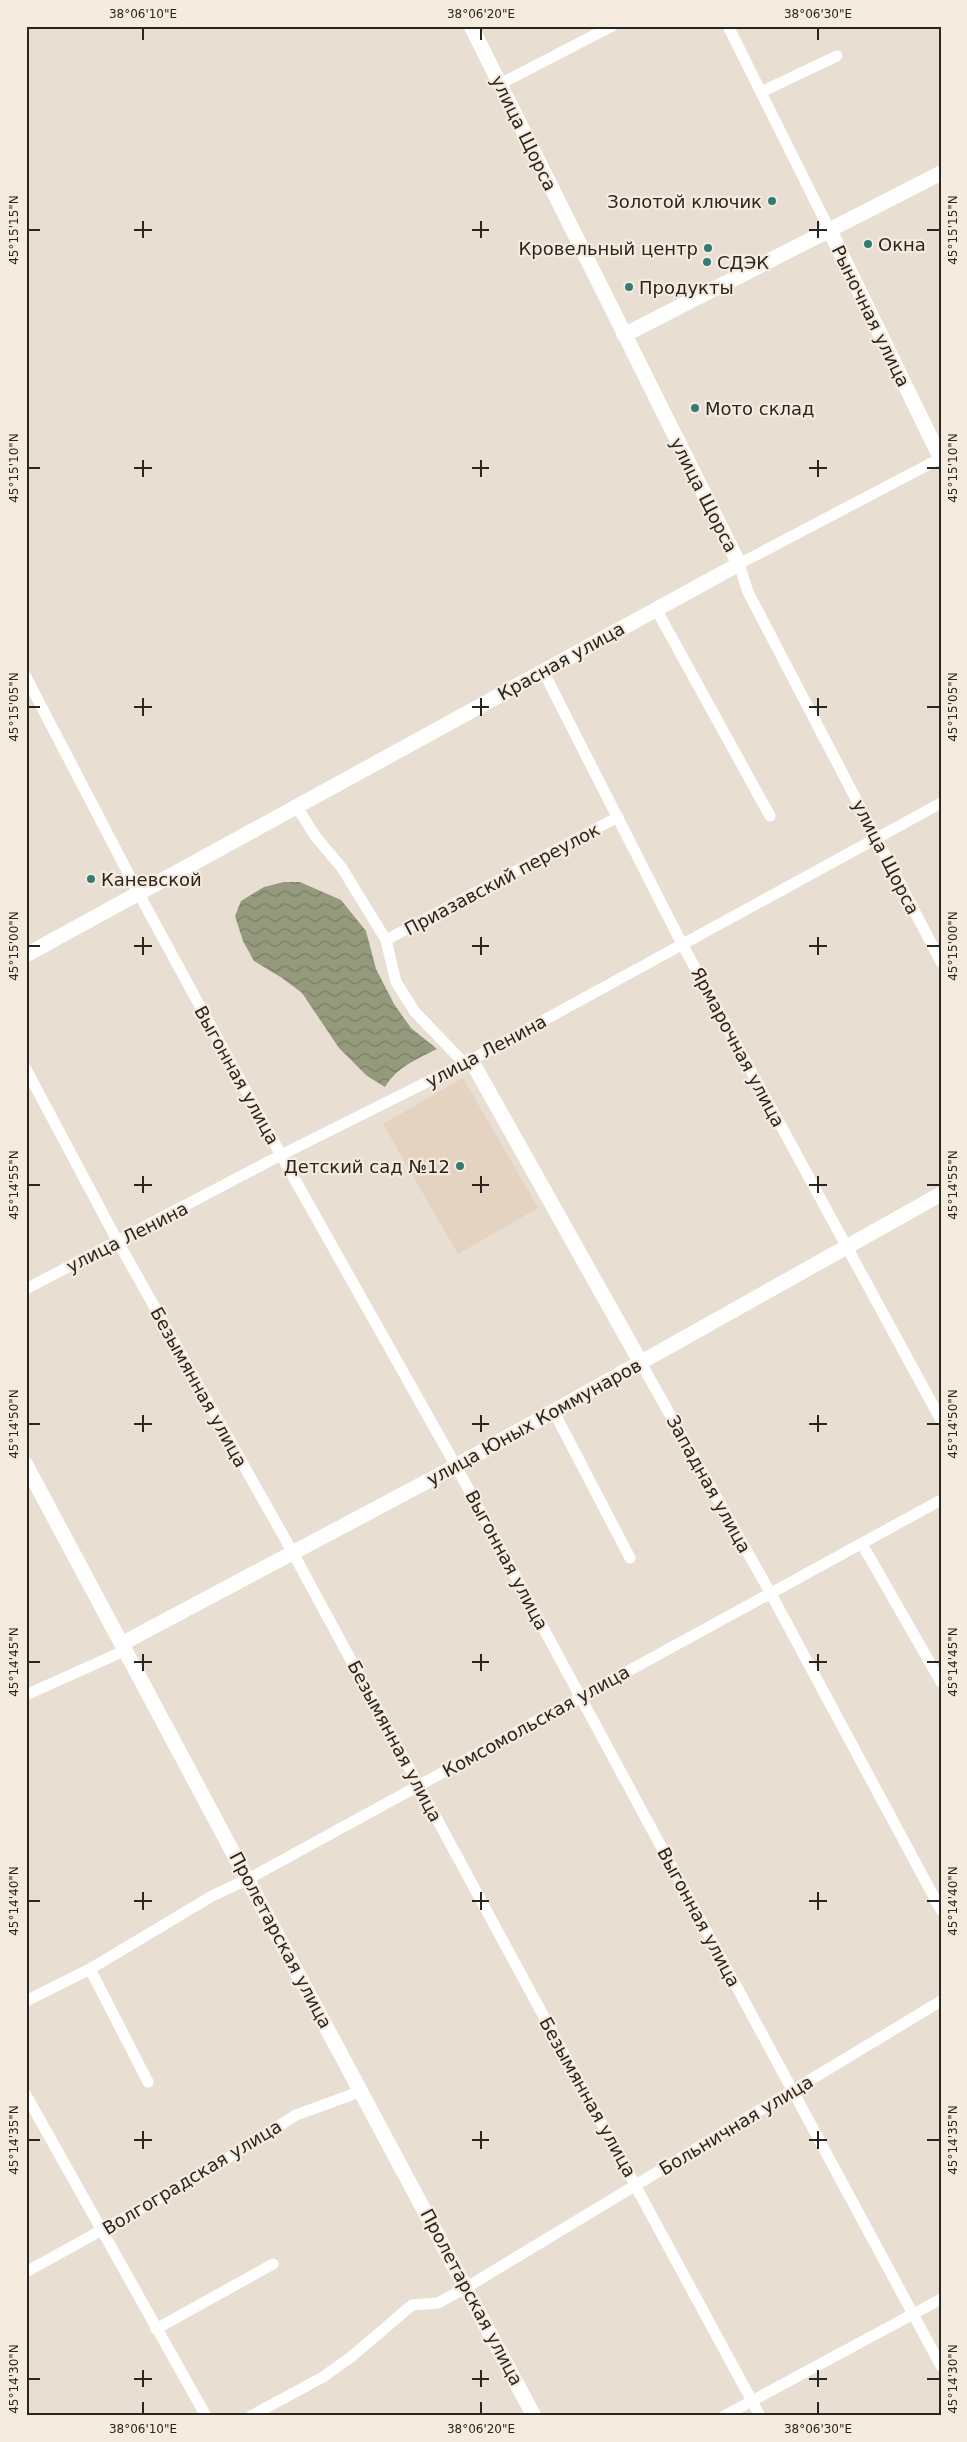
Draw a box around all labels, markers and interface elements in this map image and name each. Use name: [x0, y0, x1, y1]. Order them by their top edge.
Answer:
text: 38°06'10"E: [109, 7, 177, 21]
text: 38°06'20"E: [447, 7, 515, 21]
text: 38°06'30"E: [784, 7, 852, 21]
street label: улица Щорса: [487, 72, 561, 194]
place label: Золотой ключик: [607, 191, 762, 212]
text: 45°15'15"N: [7, 195, 21, 265]
marker: Золотой ключик: [766, 195, 778, 207]
text: 45°15'15"N: [946, 195, 960, 265]
place label: Окна: [878, 234, 926, 255]
place label: Кровельный центр: [519, 238, 698, 259]
marker: Окна: [862, 238, 874, 250]
marker: Кровельный центр: [702, 242, 714, 254]
street label: Рыночная улица: [828, 242, 914, 390]
place label: СДЭК: [717, 252, 769, 273]
marker: СДЭК: [701, 256, 713, 268]
place label: Продукты: [639, 277, 734, 298]
marker: Продукты: [623, 281, 635, 293]
place label: Мото склад: [705, 398, 815, 419]
marker: Мото склад: [689, 402, 701, 414]
text: 45°15'10"N: [7, 433, 21, 503]
text: 45°15'10"N: [946, 433, 960, 503]
street label: улица Щорса: [666, 434, 742, 556]
street label: Красная улица: [494, 617, 628, 705]
text: 45°15'05"N: [7, 672, 21, 742]
text: 45°15'05"N: [946, 672, 960, 742]
street label: улица Щорса: [848, 796, 924, 918]
street label: Приазавский переулок: [401, 818, 603, 939]
place label: Каневской: [101, 869, 202, 890]
marker: Каневской: [85, 873, 97, 885]
text: 45°15'00"N: [7, 911, 21, 981]
text: 45°15'00"N: [946, 911, 960, 981]
street label: Ярмарочная улица: [687, 963, 789, 1131]
street label: Выгонная улица: [190, 1002, 284, 1148]
street label: улица Ленина: [422, 1010, 550, 1092]
text: 45°14'55"N: [7, 1150, 21, 1220]
text: 45°14'55"N: [946, 1150, 960, 1220]
place label: Детский сад №12: [284, 1156, 450, 1177]
marker: Детский сад №12: [454, 1160, 466, 1172]
street label: улица Ленина: [63, 1197, 191, 1277]
street label: Безымянная улица: [146, 1303, 252, 1471]
street label: улица Юных Коммунаров: [423, 1354, 645, 1490]
text: 45°14'50"N: [7, 1389, 21, 1459]
text: 45°14'50"N: [946, 1389, 960, 1459]
street label: Западная улица: [662, 1411, 756, 1557]
street label: Выгонная улица: [461, 1487, 553, 1633]
text: 45°14'45"N: [7, 1627, 21, 1697]
text: 45°14'45"N: [946, 1627, 960, 1697]
street label: Безымянная улица: [344, 1657, 446, 1825]
street label: Комсомольская улица: [439, 1661, 633, 1781]
street label: Выгонная улица: [653, 1844, 745, 1990]
street label: Пролетарская улица: [225, 1848, 337, 2032]
text: 45°14'40"N: [7, 1866, 21, 1936]
text: 45°14'40"N: [946, 1866, 960, 1936]
street label: Безымянная улица: [535, 2013, 641, 2181]
street label: Больничная улица: [655, 2071, 817, 2179]
text: 45°14'35"N: [7, 2105, 21, 2175]
text: 45°14'35"N: [946, 2105, 960, 2175]
street label: Волгоградская улица: [99, 2115, 285, 2239]
street label: Пролетарская улица: [416, 2205, 528, 2389]
text: 45°14'30"N: [7, 2344, 21, 2414]
text: 45°14'30"N: [946, 2344, 960, 2414]
text: 38°06'10"E: [109, 2422, 177, 2436]
text: 38°06'20"E: [447, 2422, 515, 2436]
text: 38°06'30"E: [784, 2422, 852, 2436]

